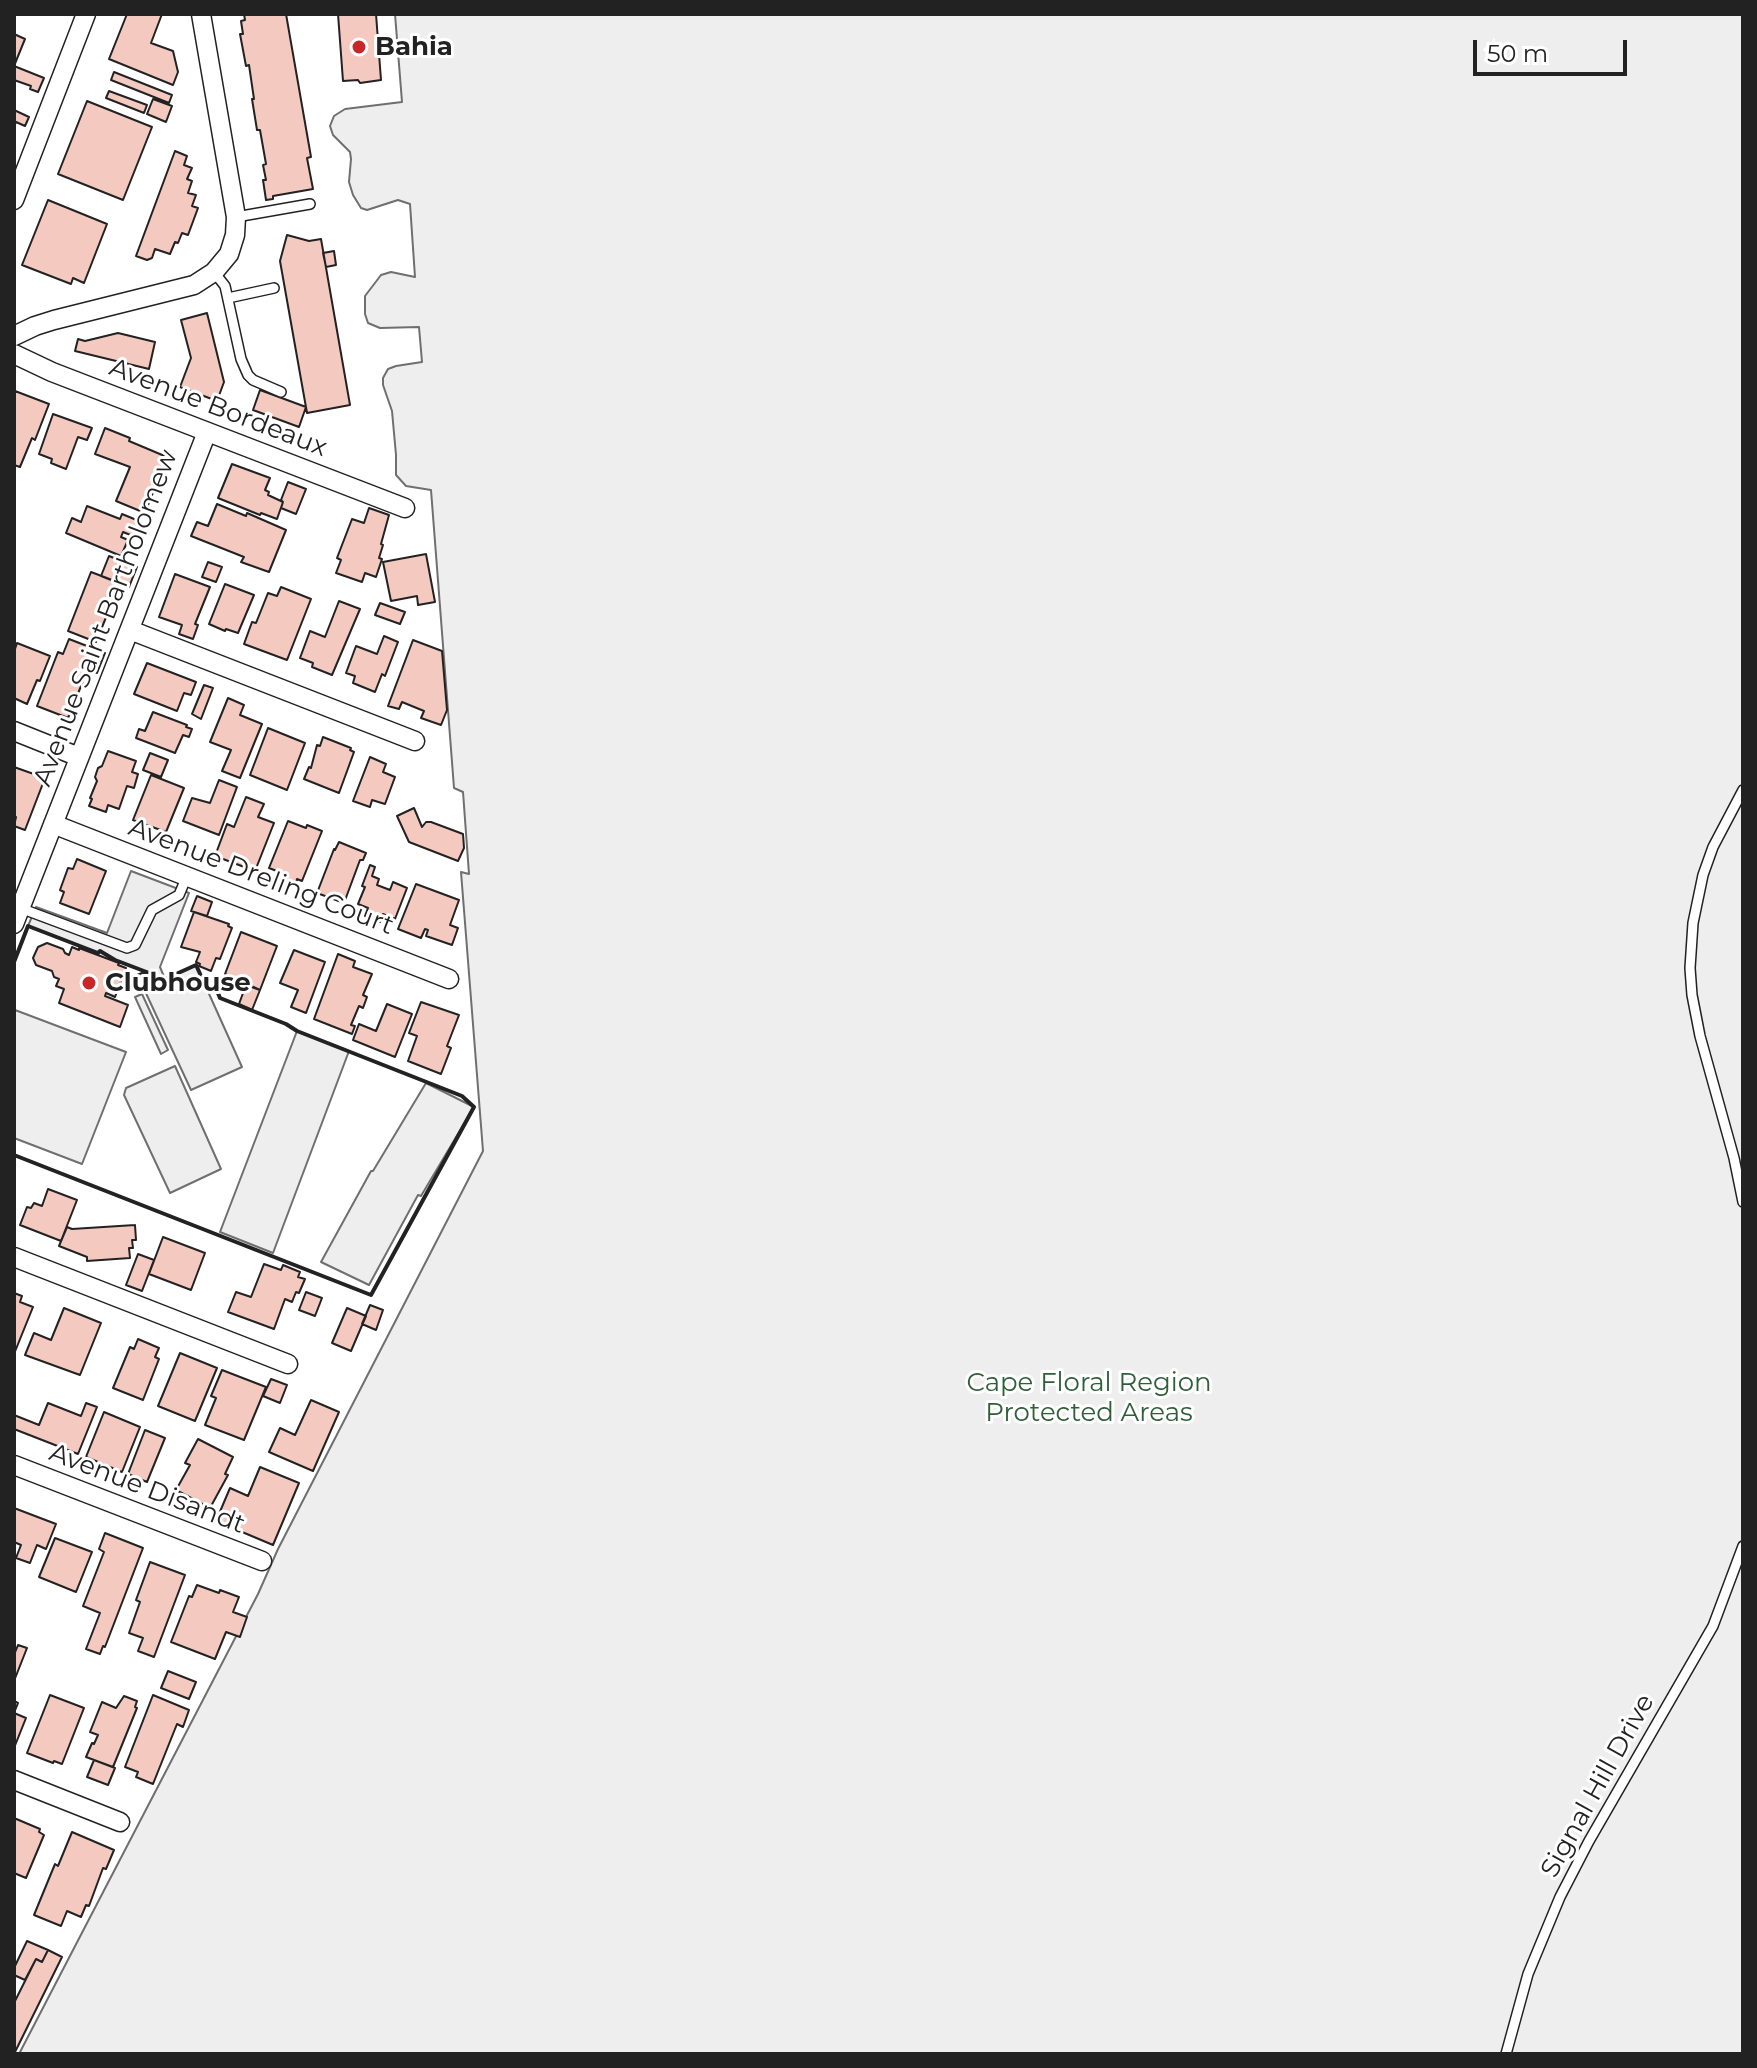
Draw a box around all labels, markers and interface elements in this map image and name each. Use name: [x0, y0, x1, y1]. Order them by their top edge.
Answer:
scale bar: [1477, 24, 1631, 74]
place label: Bahia: [375, 31, 453, 63]
marker: Bahia: [350, 38, 368, 56]
text: 50 m: [1487, 39, 1548, 68]
street label: Avenue Bordeaux: [105, 352, 331, 464]
street label: Avenue Saint Bartholomew: [27, 445, 185, 791]
street label: Avenue Dreling Court: [124, 812, 398, 942]
place label: Clubhouse: [105, 967, 251, 999]
marker: Clubhouse: [80, 974, 98, 992]
park label: Cape Floral Region Protected Areas: [966, 1367, 1212, 1428]
street label: Avenue Disandt: [45, 1437, 249, 1541]
street label: Signal Hill Drive: [1535, 1689, 1661, 1883]

